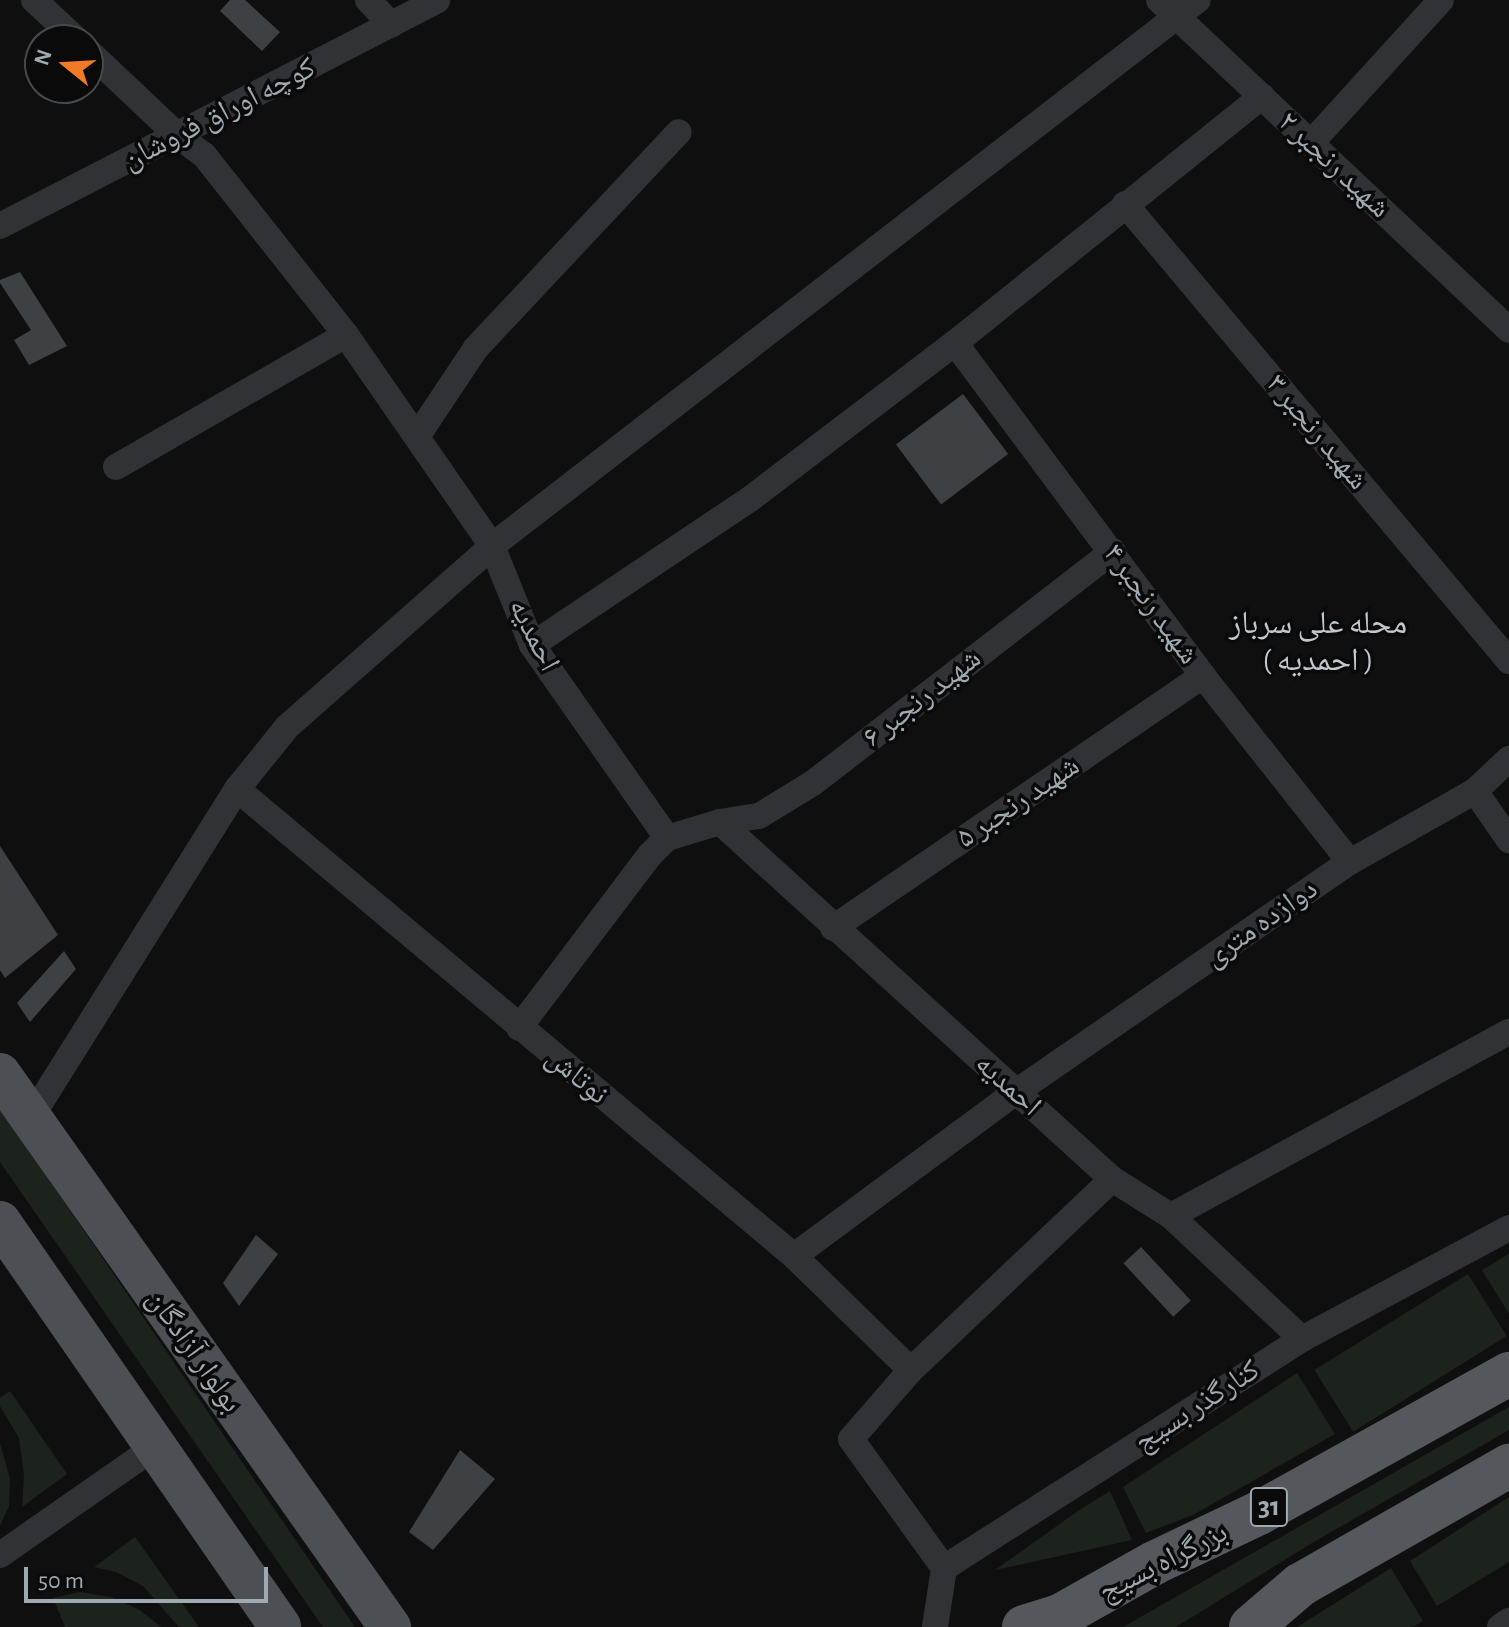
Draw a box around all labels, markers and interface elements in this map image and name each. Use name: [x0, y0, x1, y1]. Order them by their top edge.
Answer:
north arrow: [24, 24, 104, 104]
text: N: [30, 47, 56, 68]
street label: کوچه اوراق فروشان: [116, 50, 322, 178]
street label: ۲ شهید رنجبر: [1270, 104, 1398, 226]
street label: شهید رنجبر ۳: [1258, 367, 1376, 497]
street label: شهید رنجبر ۴: [1095, 537, 1207, 671]
street label: احمدیه: [501, 593, 567, 677]
district label: محله علی سرباز ( احمدیه ): [1229, 605, 1407, 680]
street label: شهید رنجبر ۶: [856, 641, 988, 755]
street label: شهید رنجبر ۵: [950, 748, 1086, 856]
street label: دوازده متری: [1197, 871, 1325, 975]
street label: نوتاش: [538, 1040, 616, 1112]
street label: احمدیه: [967, 1046, 1049, 1124]
street label: بولوار آزادگان: [138, 1282, 250, 1420]
street label: کنارگذر بسیج: [1127, 1352, 1267, 1460]
road number: 31: [1249, 1483, 1289, 1531]
street label: بزرگراه بسیج: [1093, 1514, 1233, 1610]
scale bar: [28, 1551, 272, 1601]
text: 50 m: [38, 1569, 84, 1593]

